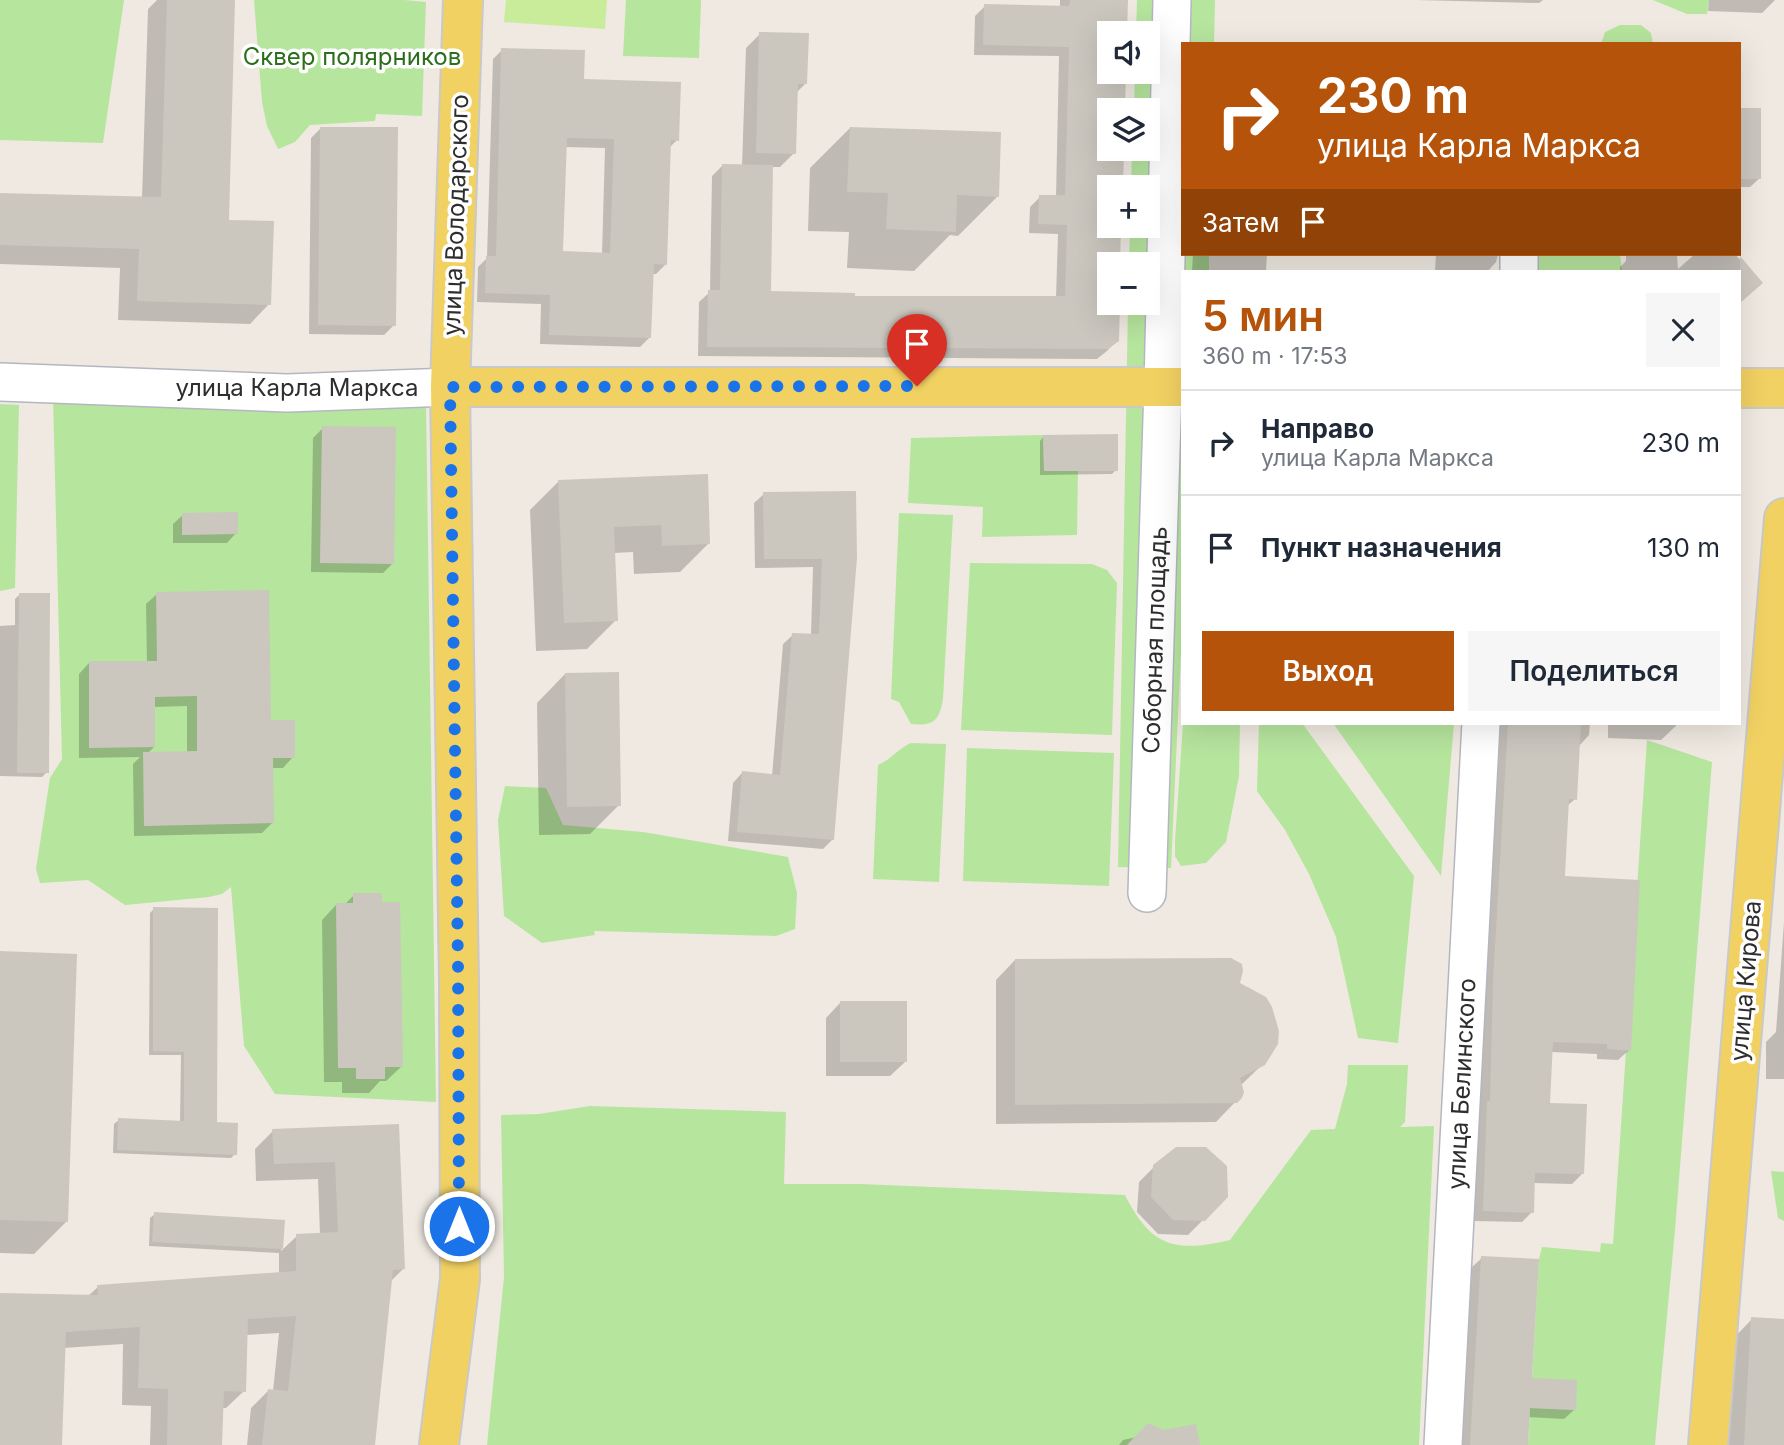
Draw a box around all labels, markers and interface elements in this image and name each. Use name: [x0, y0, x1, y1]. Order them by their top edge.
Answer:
map controls: [1097, 21, 1160, 315]
button: sound: [1097, 21, 1160, 84]
park label: Сквер полярников: [243, 42, 461, 71]
text: 230 m: [1317, 66, 1469, 125]
icon: right: [1202, 70, 1293, 161]
street label: улица Володарского: [437, 94, 474, 336]
button: layers: [1097, 98, 1160, 161]
text: улица Карла Маркса: [1317, 126, 1641, 165]
button: +: [1097, 175, 1160, 238]
icon: arrive: [1294, 203, 1332, 241]
text: Затем: [1202, 207, 1280, 238]
button: −: [1097, 252, 1160, 315]
text: 5 мин: [1202, 290, 1324, 341]
button: close: [1646, 293, 1720, 367]
pin: [887, 314, 947, 386]
icon: arrive: [898, 325, 936, 363]
text: 360 m · 17:53: [1202, 342, 1348, 370]
street label: улица Карла Маркса: [175, 373, 419, 402]
text: Направо: [1261, 413, 1374, 444]
icon: right: [1202, 424, 1240, 462]
text: 230 m: [1642, 427, 1720, 458]
text: улица Карла Маркса: [1261, 444, 1494, 472]
street label: Соборная площадь: [1136, 526, 1173, 754]
icon: arrive: [1202, 529, 1240, 567]
text: Пункт назначения: [1261, 532, 1502, 563]
text: 130 m: [1647, 532, 1720, 563]
button: Выход: [1202, 631, 1454, 711]
button: Поделиться: [1468, 631, 1720, 711]
street label: улица Кирова: [1724, 899, 1767, 1063]
street label: улица Белинского: [1441, 978, 1482, 1190]
position arrow: [422, 1189, 496, 1263]

